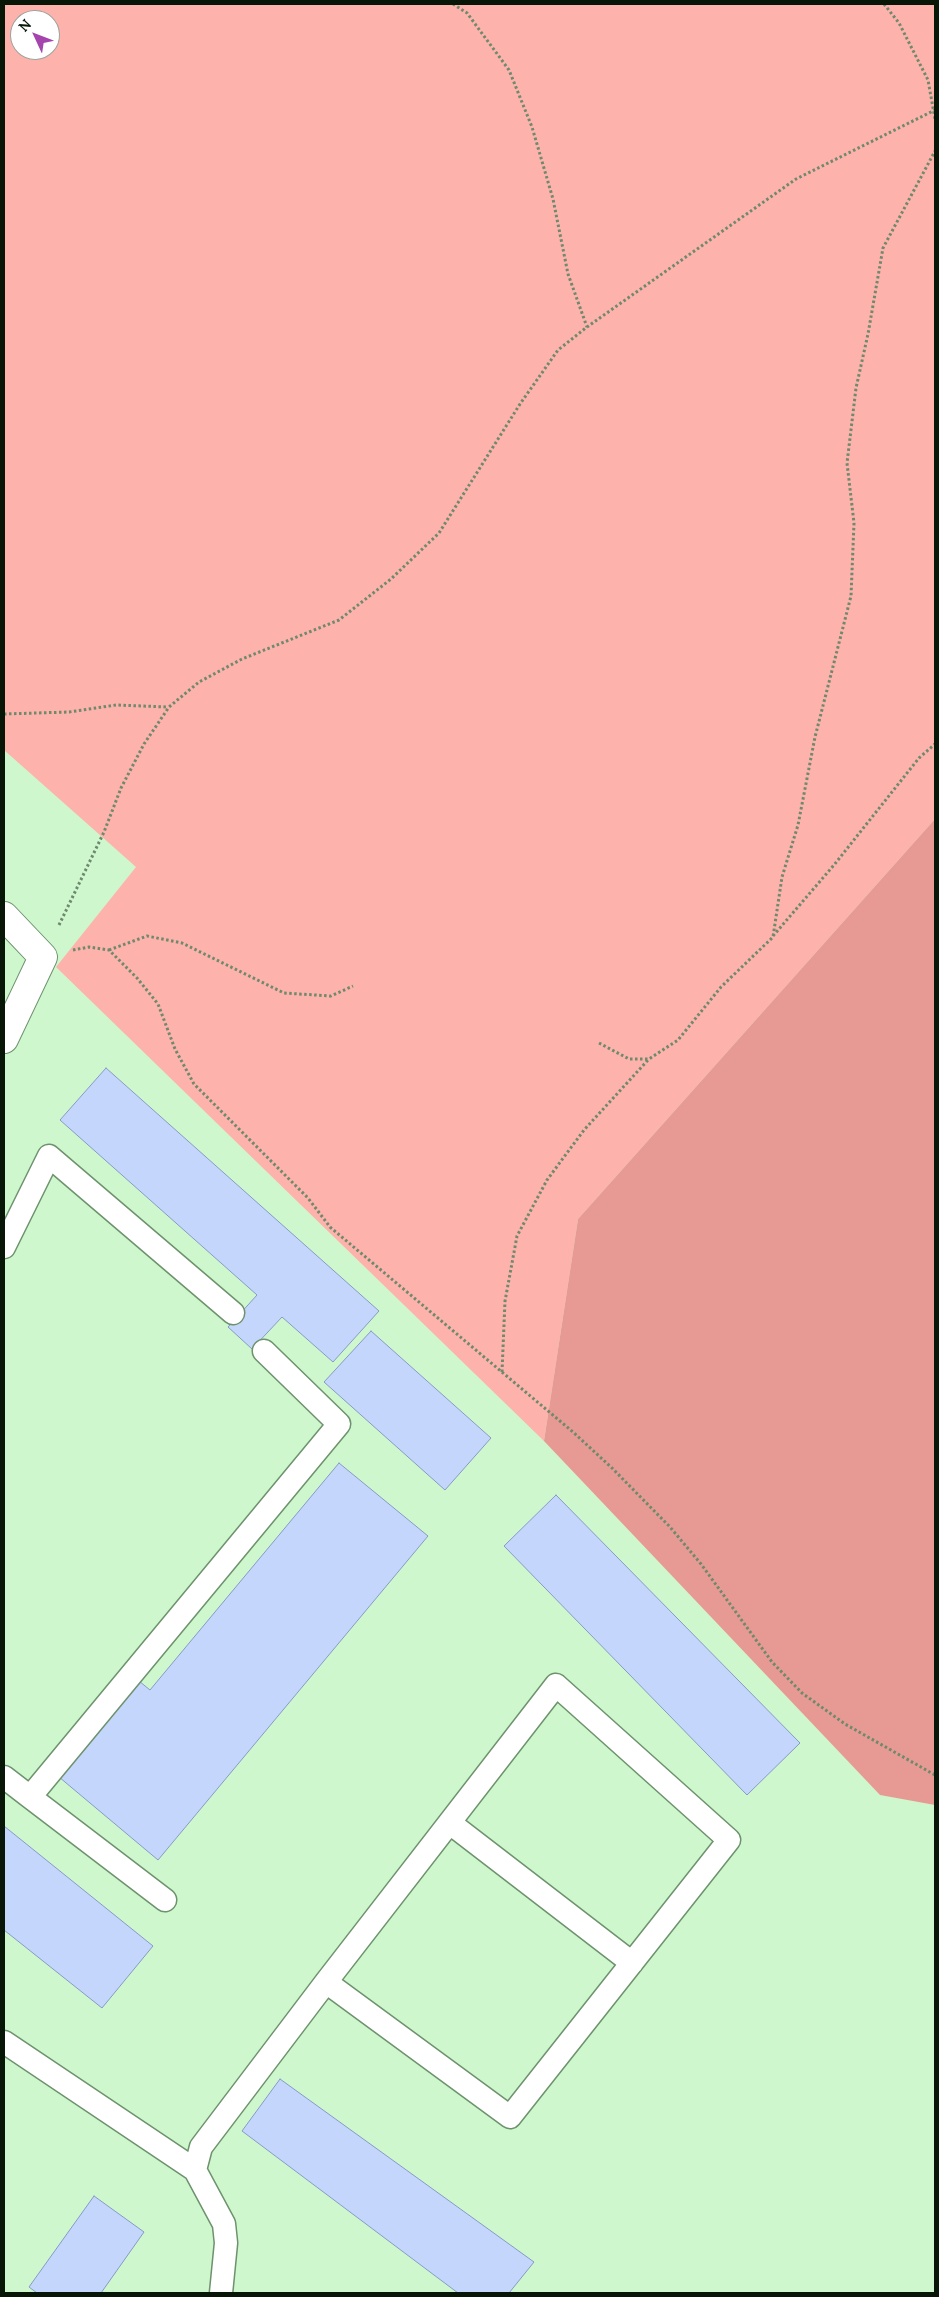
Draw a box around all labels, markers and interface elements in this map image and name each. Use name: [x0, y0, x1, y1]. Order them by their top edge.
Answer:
north arrow: [10, 10, 60, 60]
text: N: [14, 15, 35, 36]

